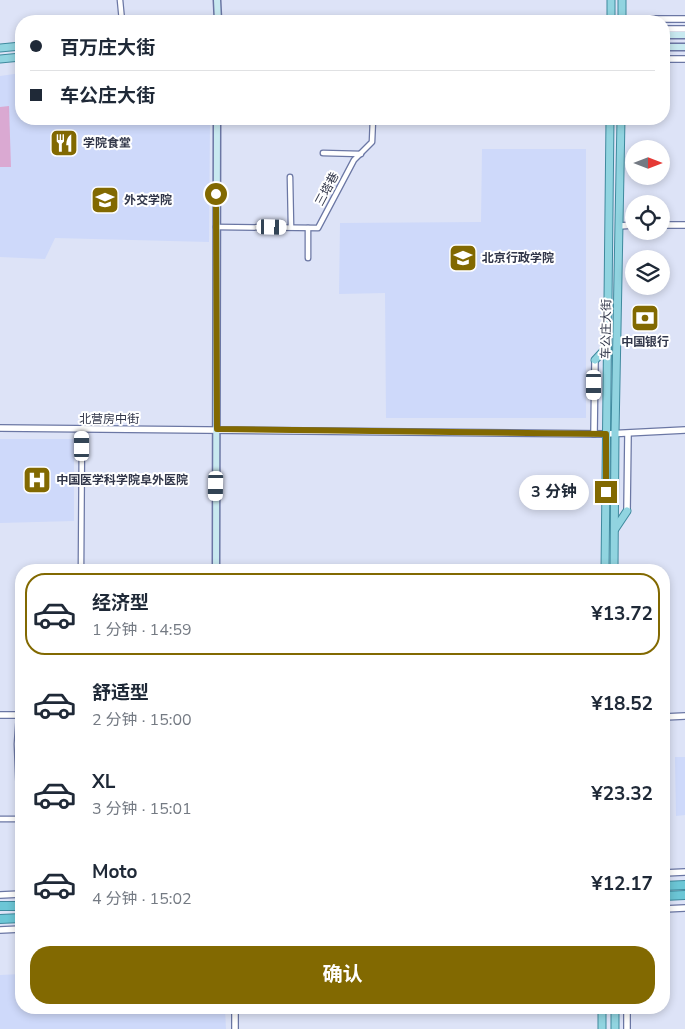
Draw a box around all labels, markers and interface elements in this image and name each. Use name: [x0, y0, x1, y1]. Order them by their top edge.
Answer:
text: 百万庄大街: [60, 35, 155, 61]
text: 车公庄大街: [60, 83, 155, 109]
restaurant icon: 学院食堂: [49, 128, 79, 158]
place label: 学院食堂: [83, 135, 131, 151]
north arrow: [625, 140, 670, 185]
map controls: [625, 140, 670, 295]
street label: 三塔巷: [311, 169, 343, 209]
route start: [205, 183, 227, 205]
school or university icon: 外交学院: [90, 185, 120, 215]
place label: 外交学院: [124, 192, 172, 208]
button: locate: [625, 195, 670, 240]
car: [256, 219, 287, 235]
school or university icon: 北京行政学院: [448, 243, 478, 273]
place label: 北京行政学院: [482, 250, 554, 266]
button: layers: [625, 250, 670, 295]
street label: 车公庄大街: [597, 299, 615, 359]
bank icon: 中国银行: [630, 303, 660, 333]
place label: 中国银行: [621, 334, 669, 350]
car: [586, 370, 601, 400]
street label: 北营房中街: [79, 411, 139, 427]
car: [74, 431, 89, 461]
hospital icon: 中国医学科学院阜外医院: [22, 465, 52, 495]
car: [208, 471, 223, 501]
place label: 中国医学科学院阜外医院: [56, 472, 188, 488]
callout: 3 分钟: [518, 474, 588, 510]
text: 3 分钟: [531, 481, 577, 503]
route end: [595, 481, 617, 503]
text: 经济型: [92, 590, 149, 616]
icon: car: [32, 592, 77, 637]
text: ¥13.72: [591, 601, 653, 627]
text: 1 分钟 · 14:59: [92, 619, 192, 641]
text: 舒适型: [92, 680, 149, 706]
icon: car: [32, 682, 77, 727]
text: ¥18.52: [591, 691, 653, 717]
text: 2 分钟 · 15:00: [92, 709, 192, 731]
text: XL: [92, 769, 115, 795]
icon: car: [32, 772, 77, 817]
text: ¥23.32: [591, 781, 653, 807]
text: 3 分钟 · 15:01: [92, 798, 192, 820]
text: Moto: [92, 859, 138, 885]
icon: car: [32, 862, 77, 907]
text: ¥12.17: [591, 871, 653, 897]
text: 4 分钟 · 15:02: [92, 888, 192, 910]
button: 确认: [30, 946, 655, 1004]

